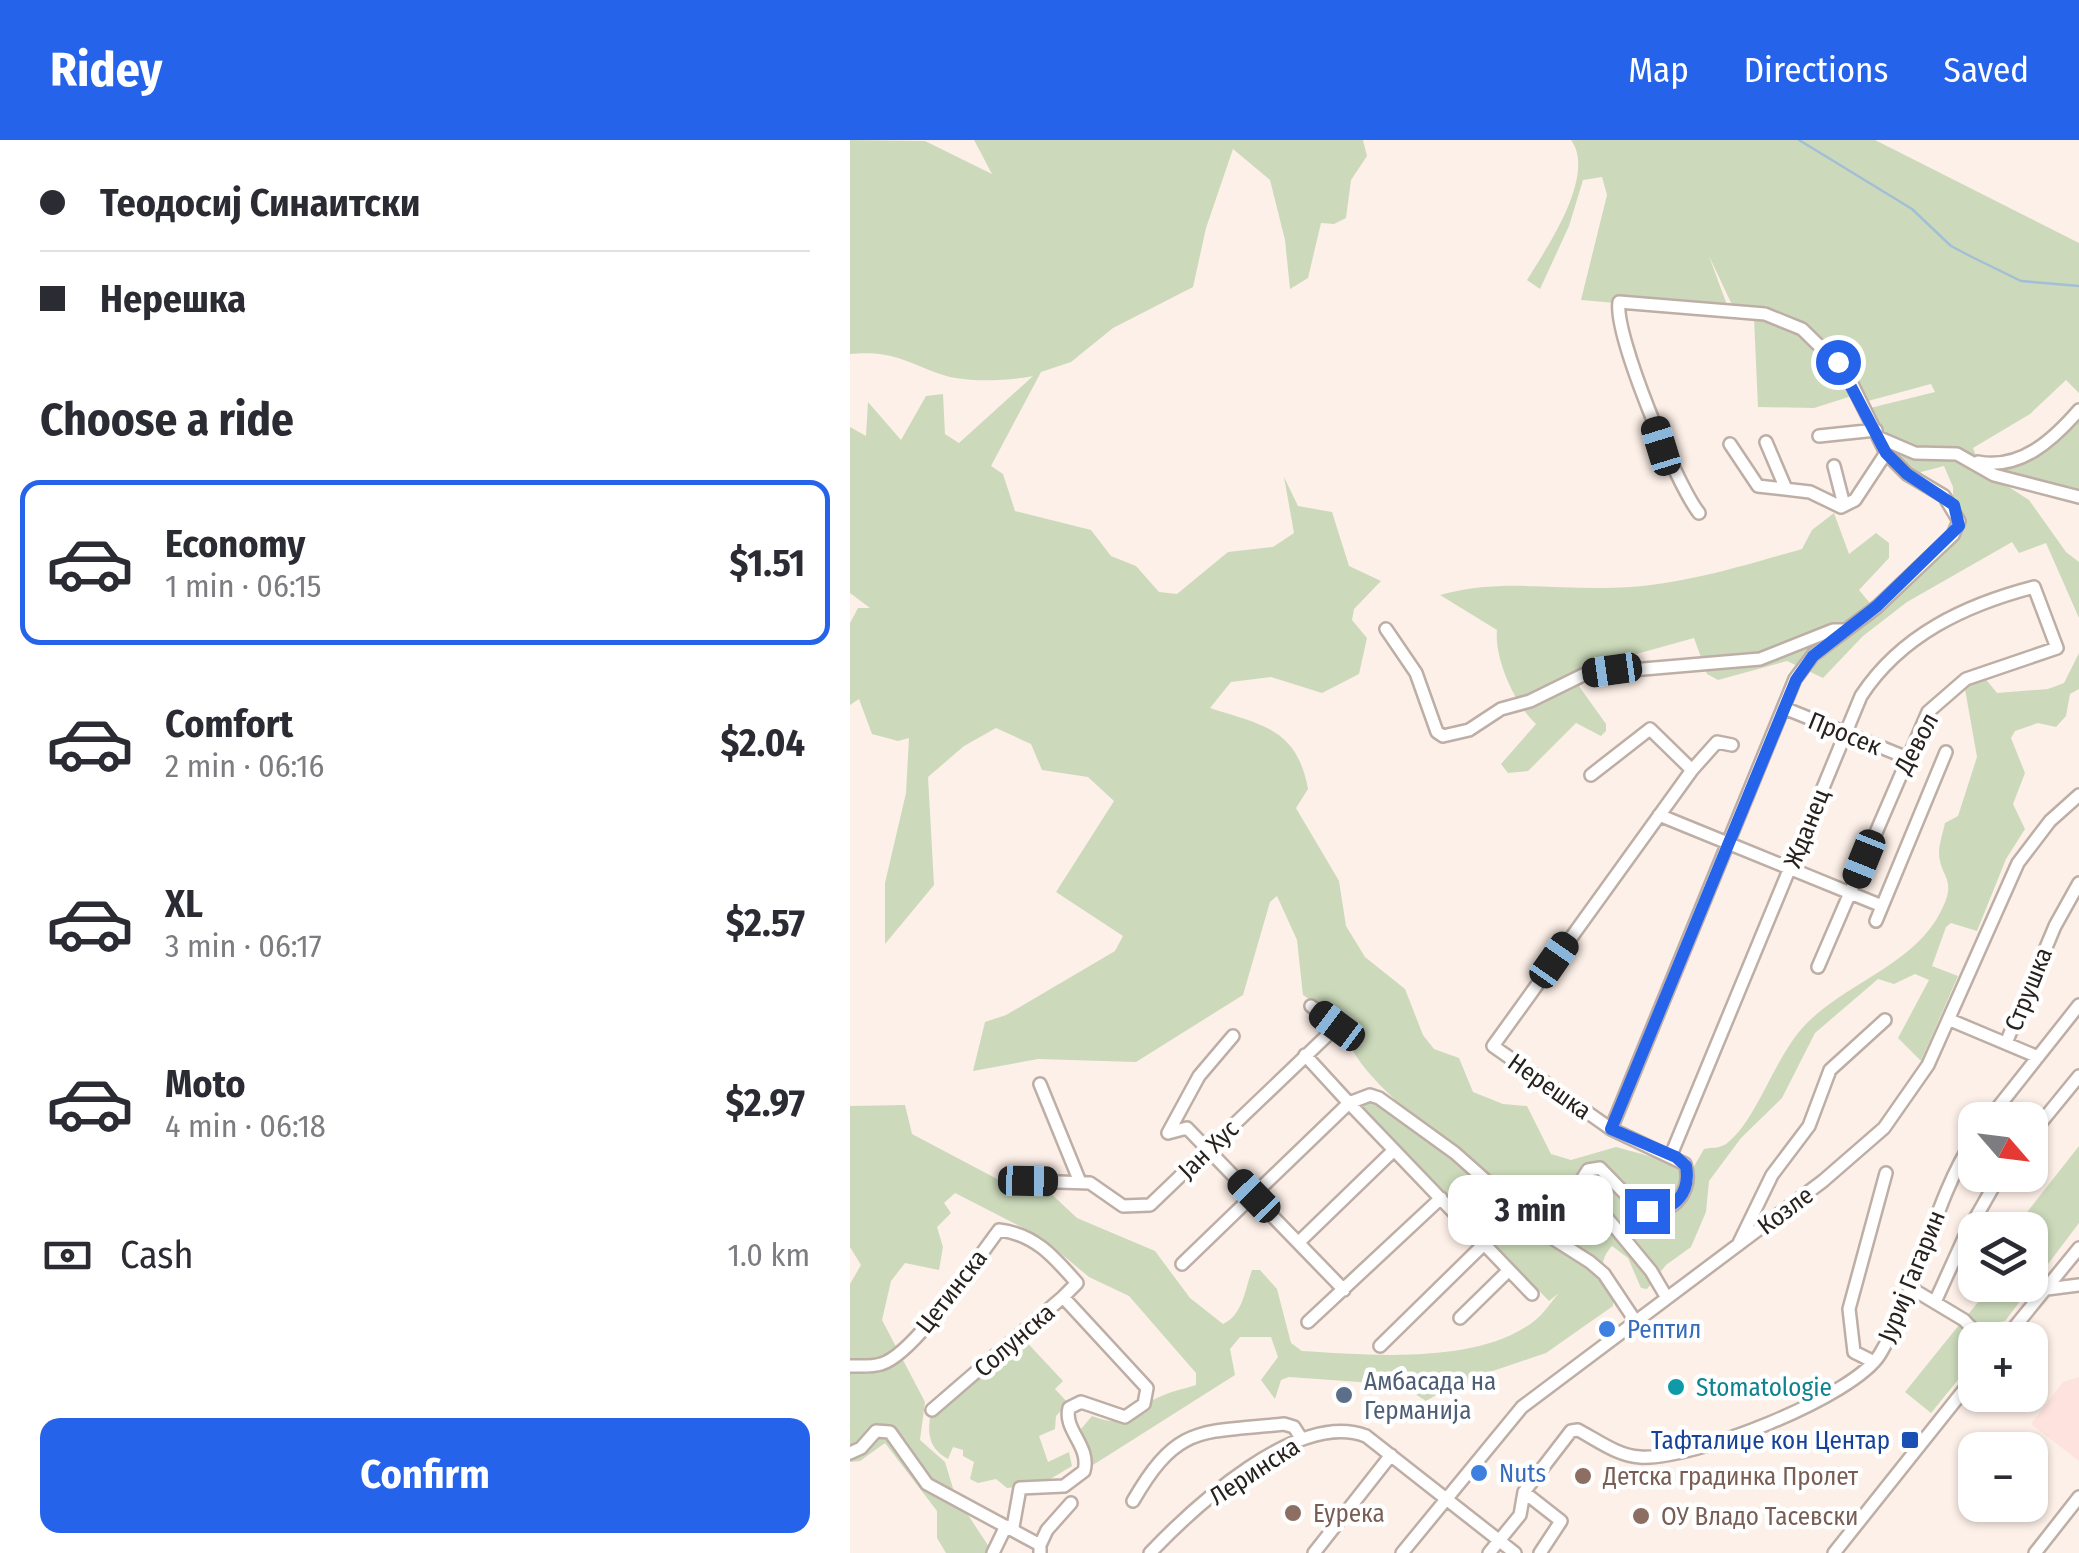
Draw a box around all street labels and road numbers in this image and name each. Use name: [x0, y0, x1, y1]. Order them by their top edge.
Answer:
street label: Просек: [1804, 706, 1886, 762]
street label: Девол: [1888, 708, 1945, 780]
street label: Жданец: [1778, 785, 1836, 872]
street label: Струшка: [1999, 943, 2059, 1036]
street label: Нерешка: [1502, 1047, 1597, 1126]
street label: Јан Хус: [1172, 1114, 1245, 1186]
street label: Козле: [1752, 1180, 1819, 1241]
street label: Јуриј Гагарин: [1872, 1206, 1952, 1347]
street label: Цетинска: [910, 1244, 994, 1339]
street label: Солунска: [968, 1298, 1061, 1384]
street label: Леринска: [1204, 1432, 1305, 1512]

